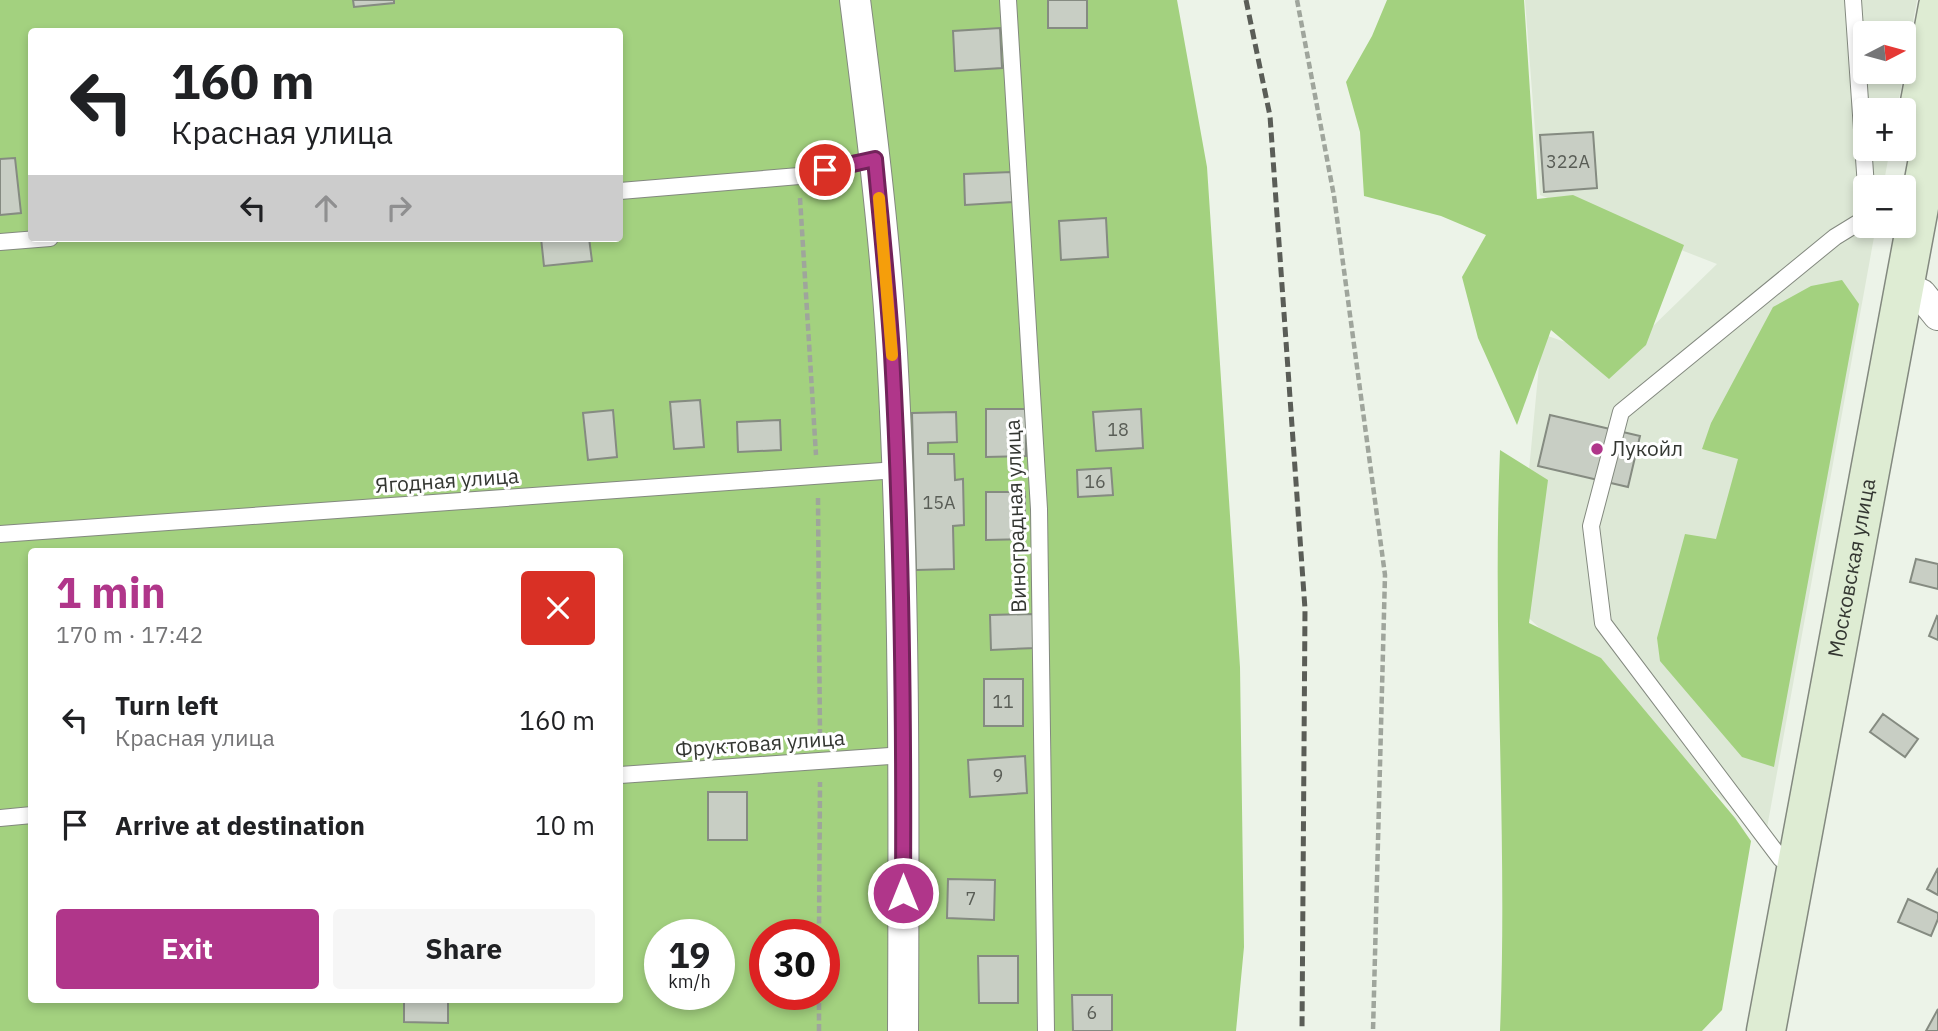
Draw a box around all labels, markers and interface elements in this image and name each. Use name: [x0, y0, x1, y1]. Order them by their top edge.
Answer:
north arrow: [1853, 21, 1916, 84]
map controls: [1853, 21, 1916, 238]
text: 160 m: [171, 49, 315, 112]
icon: left: [56, 56, 147, 147]
button: +: [1853, 98, 1916, 161]
text: Красная улица: [171, 111, 393, 153]
pin: [795, 140, 855, 200]
house number: 322А: [1546, 150, 1590, 173]
icon: arrive: [806, 151, 844, 189]
button: −: [1853, 175, 1916, 238]
icon: left: [234, 189, 272, 227]
icon: ahead: [307, 189, 345, 227]
icon: right: [380, 189, 418, 227]
house number: 18: [1107, 418, 1129, 441]
street label: Виноградная улица: [998, 419, 1032, 613]
place label: Лукойл: [1611, 434, 1683, 462]
marker: Лукойл: [1589, 441, 1605, 457]
street label: Ягодная улица: [374, 461, 520, 499]
house number: 16: [1084, 470, 1106, 493]
street label: Московская улица: [1821, 476, 1881, 660]
house number: 15А: [922, 491, 956, 514]
text: 1 min: [56, 565, 166, 620]
button: close: [521, 571, 595, 645]
text: 170 m · 17:42: [56, 619, 203, 649]
text: Turn left: [115, 688, 218, 722]
house number: 11: [992, 690, 1014, 713]
icon: left: [56, 701, 94, 739]
text: 160 m: [519, 703, 595, 737]
text: Красная улица: [115, 722, 275, 752]
street label: Фруктовая улица: [674, 723, 846, 763]
house number: 9: [993, 764, 1003, 787]
icon: arrive: [56, 806, 94, 844]
text: Arrive at destination: [115, 808, 365, 842]
text: 10 m: [535, 808, 595, 842]
position arrow: [866, 856, 940, 930]
house number: 7: [966, 887, 976, 910]
button: Exit: [56, 909, 319, 989]
button: Share: [333, 909, 595, 989]
speed limit sign: 30: [749, 919, 840, 1010]
text: 19: [668, 932, 711, 978]
text: km/h: [668, 970, 711, 993]
house number: 6: [1087, 1001, 1097, 1024]

